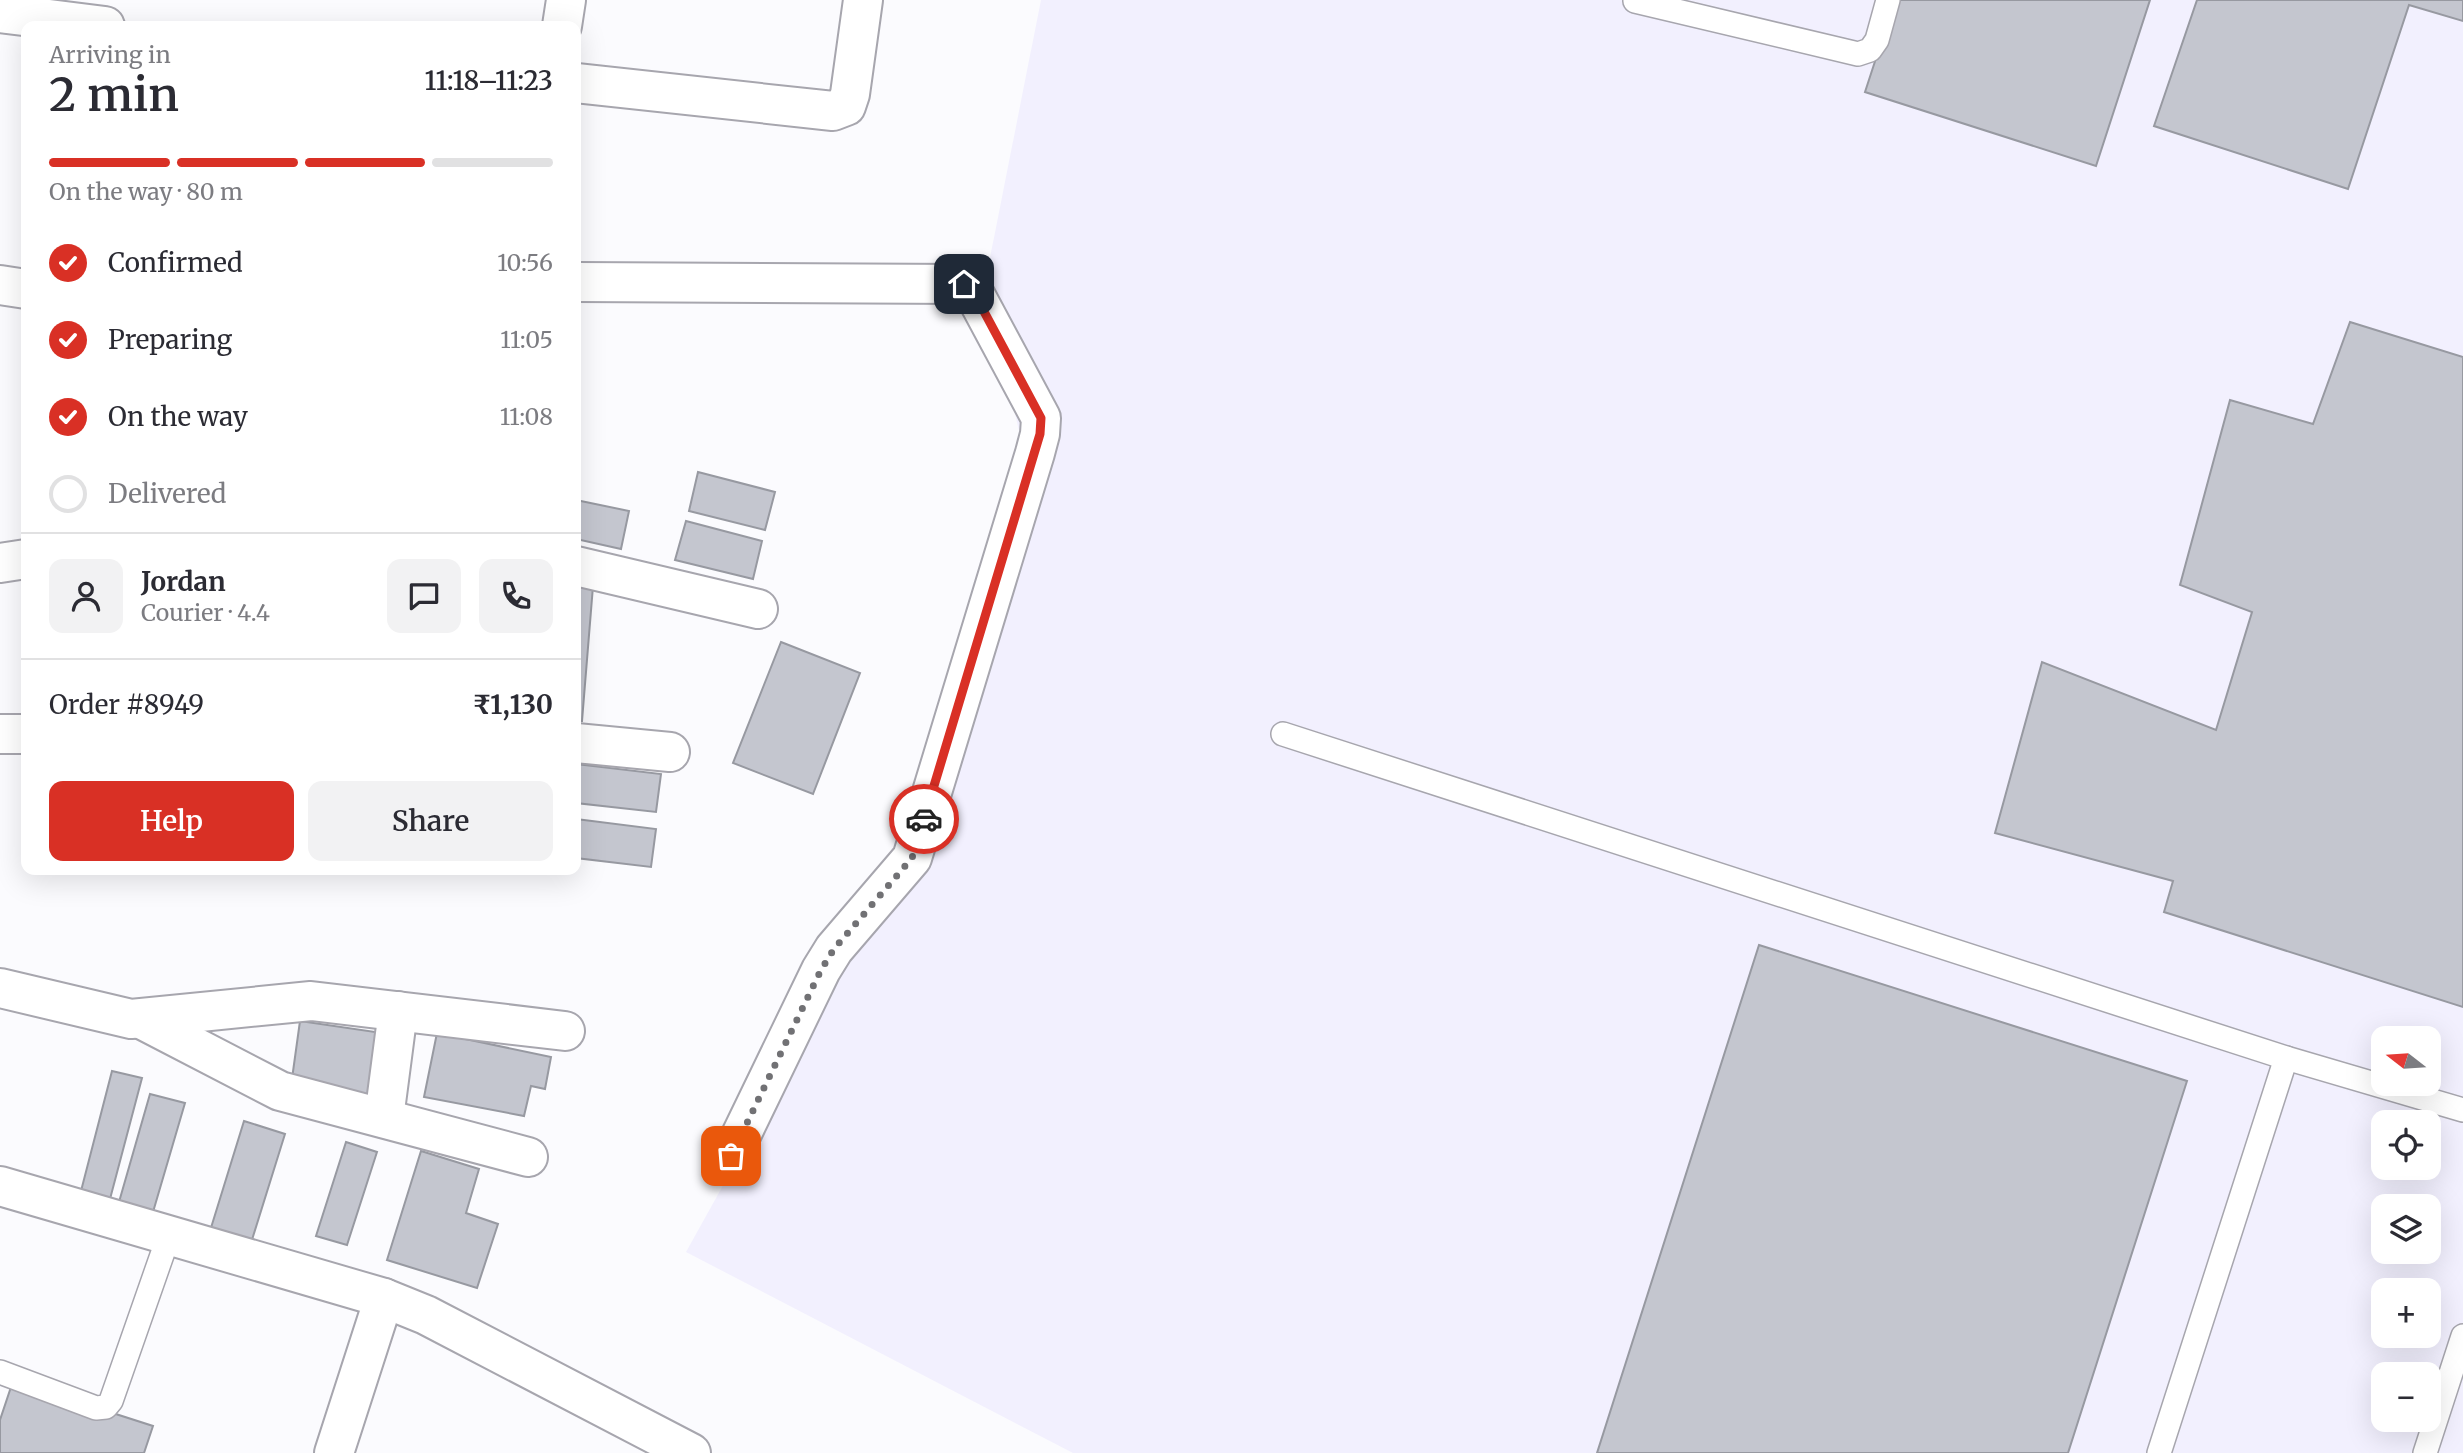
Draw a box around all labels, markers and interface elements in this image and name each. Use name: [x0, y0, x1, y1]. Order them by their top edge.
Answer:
text: Arriving in: [49, 40, 171, 69]
text: 11:18–11:23: [424, 64, 553, 97]
text: 2 min: [49, 66, 179, 124]
text: On the way · 80 m: [49, 177, 243, 206]
icon: check: [49, 244, 87, 282]
text: Confirmed: [108, 246, 243, 279]
text: 10:56: [497, 248, 553, 277]
pin: [934, 254, 994, 314]
icon: home: [945, 265, 983, 303]
icon: check: [49, 321, 87, 359]
text: Preparing: [108, 323, 232, 356]
text: 11:05: [500, 325, 553, 354]
icon: check: [49, 398, 87, 436]
text: On the way: [108, 400, 248, 433]
text: 11:08: [500, 402, 553, 431]
text: Delivered: [108, 477, 227, 510]
button: person: [49, 559, 123, 633]
button: chat: [387, 559, 461, 633]
button: phone: [479, 559, 553, 633]
text: Jordan: [141, 565, 226, 598]
text: Courier · 4.4: [141, 598, 270, 627]
text: Order #8949: [49, 688, 204, 721]
text: ₹1,130: [472, 688, 553, 721]
button: Help: [49, 781, 294, 861]
button: Share: [308, 781, 553, 861]
courier: [889, 784, 959, 854]
icon: car: [905, 800, 943, 838]
north arrow: [2371, 1026, 2441, 1096]
map controls: [2371, 1026, 2441, 1432]
button: locate: [2371, 1110, 2441, 1180]
pin: [701, 1126, 761, 1186]
icon: bag: [712, 1137, 750, 1175]
button: layers: [2371, 1194, 2441, 1264]
button: +: [2371, 1278, 2441, 1348]
button: −: [2371, 1362, 2441, 1432]

